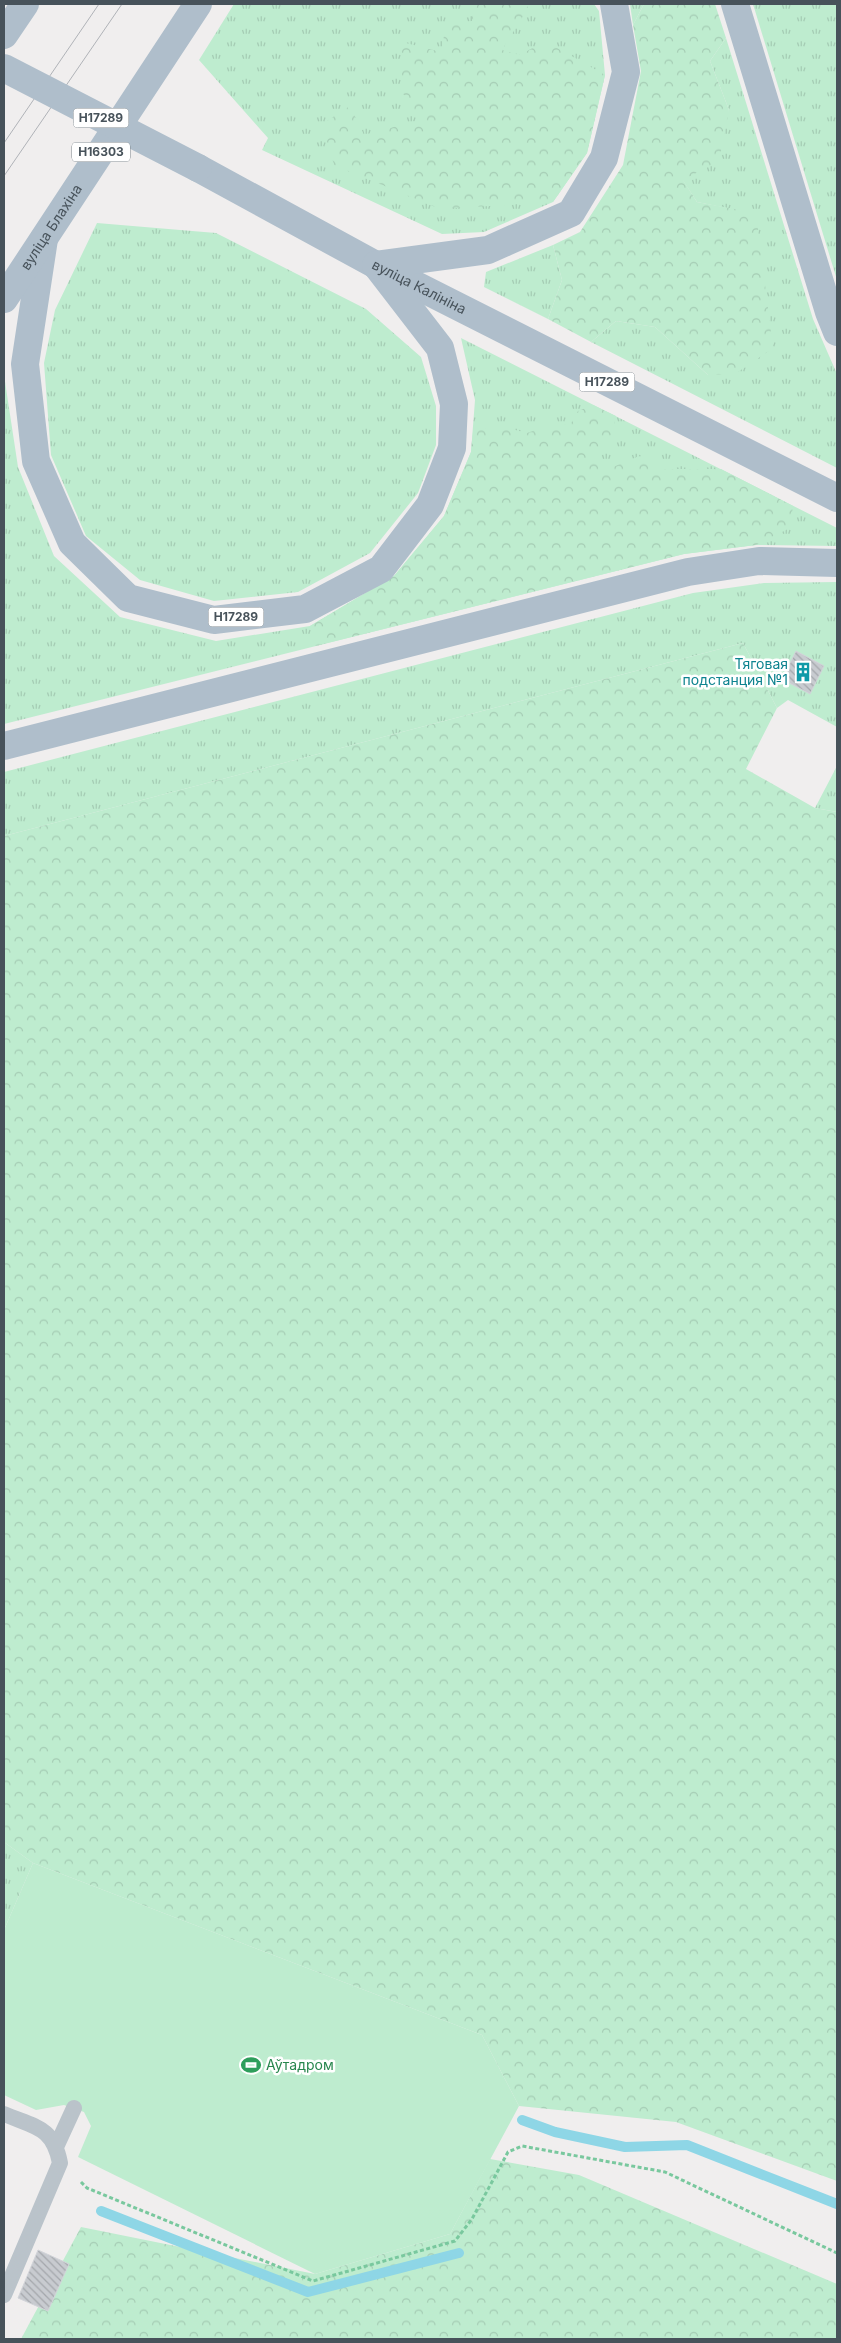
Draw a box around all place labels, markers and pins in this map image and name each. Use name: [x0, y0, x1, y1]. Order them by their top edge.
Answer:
place label: Тяговая подстанция №1: [683, 655, 788, 688]
building icon: Тяговая подстанция №1: [792, 661, 814, 683]
sports icon: Аўтадром: [240, 2054, 262, 2076]
place label: Аўтадром: [266, 2056, 334, 2073]

